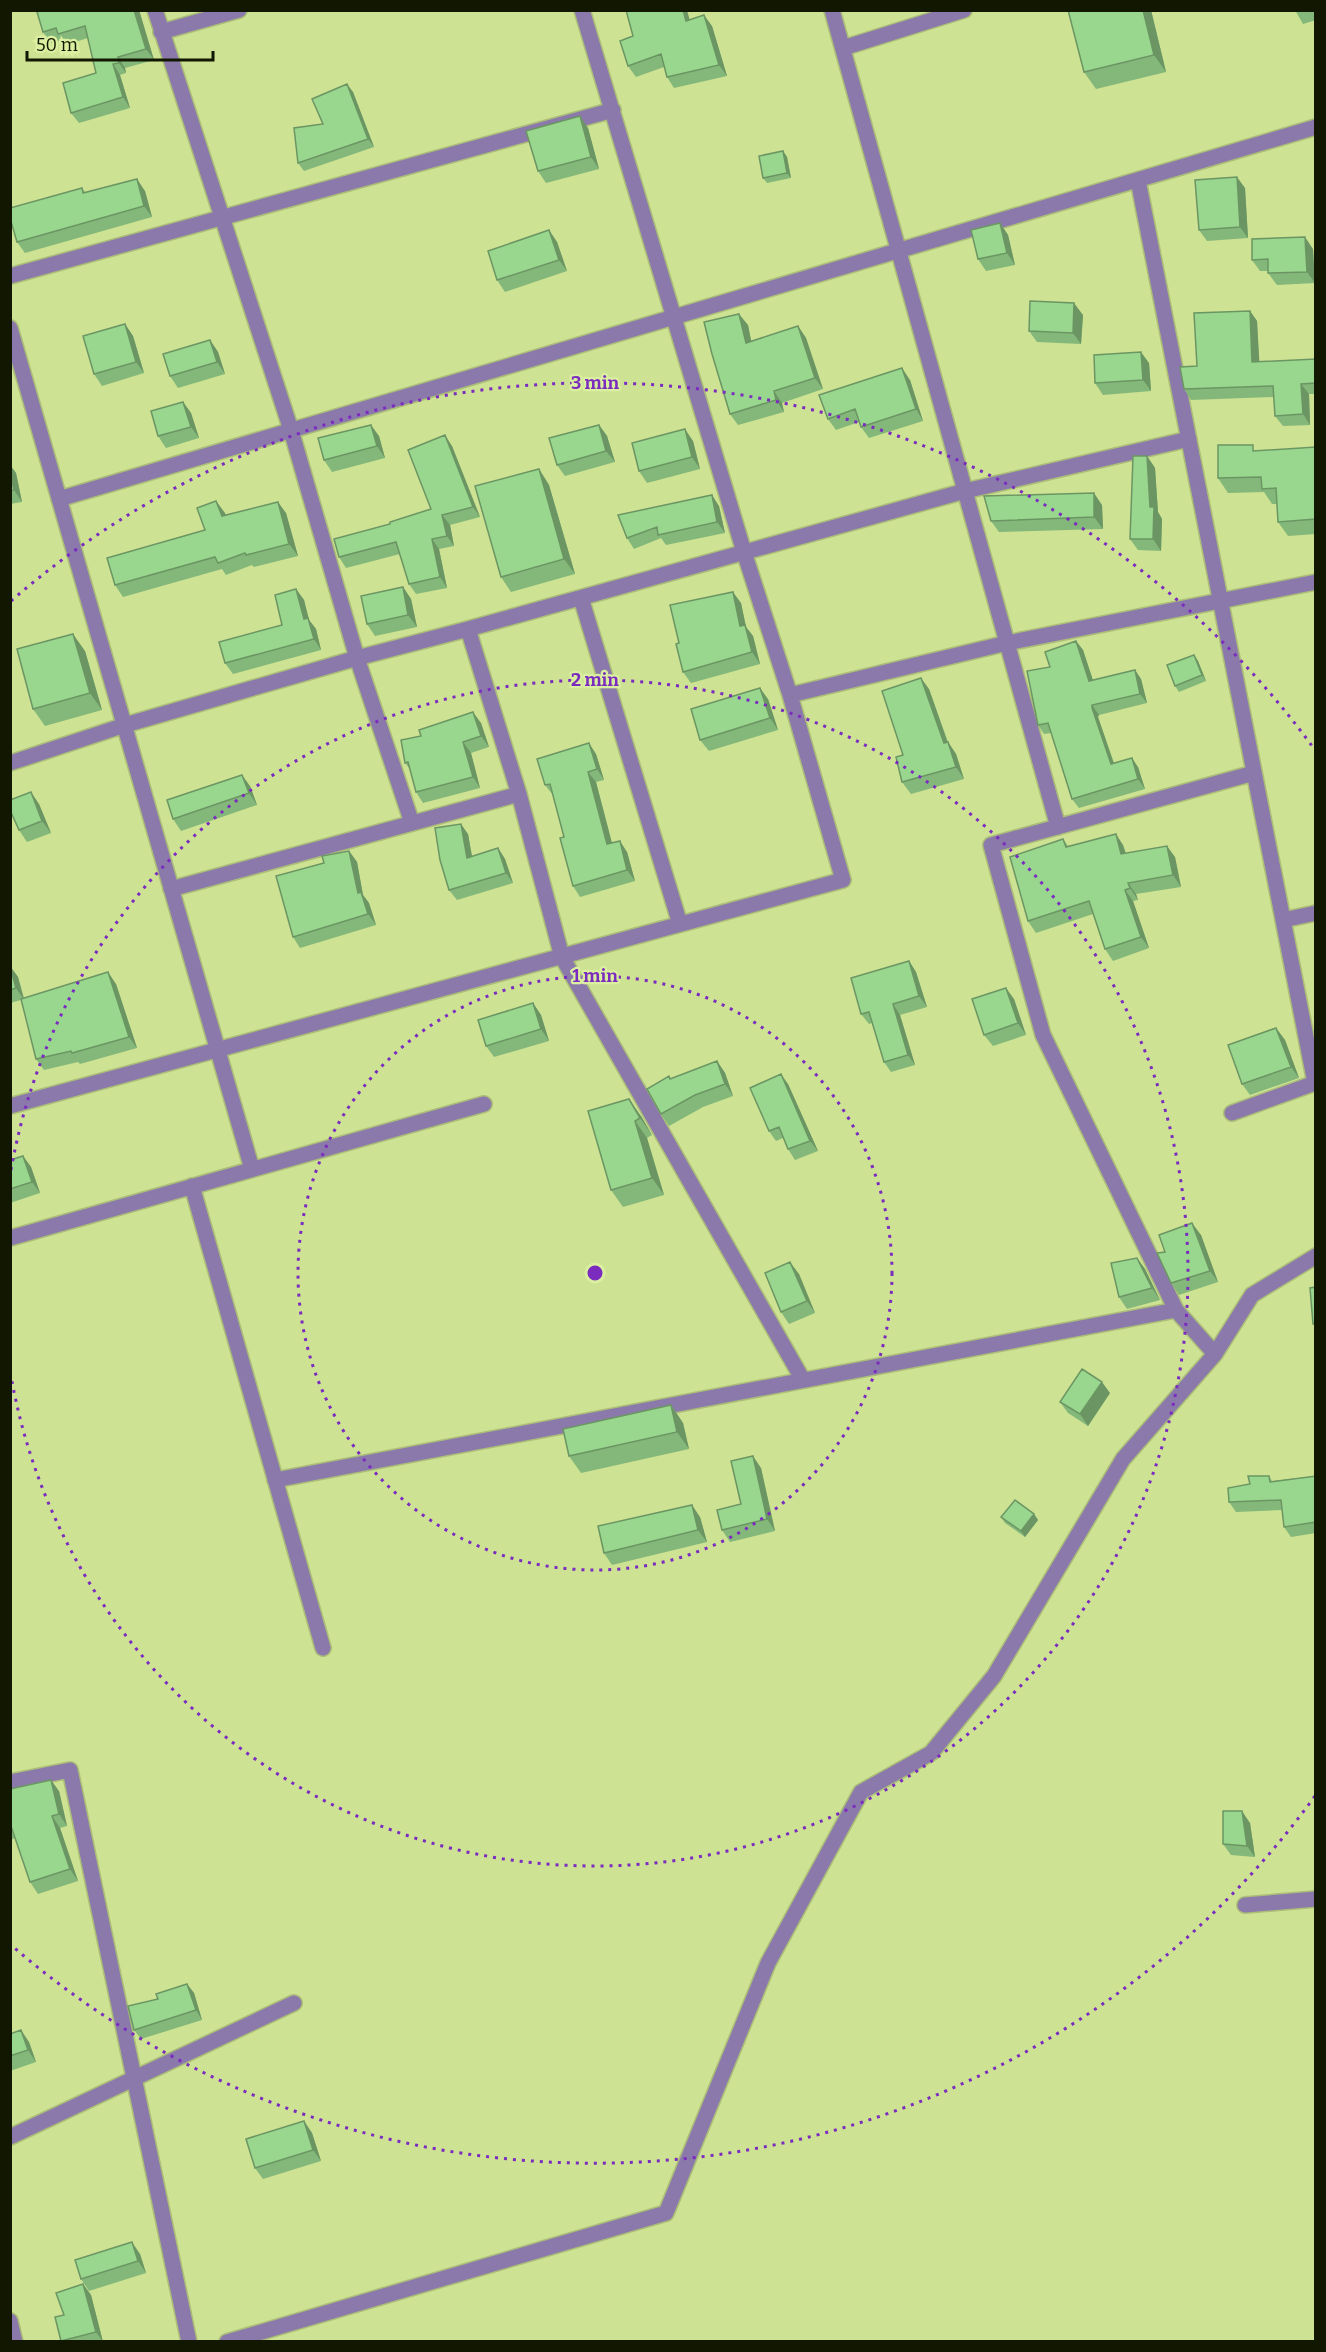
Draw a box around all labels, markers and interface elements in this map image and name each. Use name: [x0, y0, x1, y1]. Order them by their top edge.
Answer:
scale bar: [27, 24, 213, 62]
text: 50 m: [36, 34, 78, 56]
text: 3 min: [571, 372, 619, 394]
text: 2 min: [571, 669, 619, 691]
text: 1 min: [572, 965, 618, 987]
centre of rings: [585, 1263, 605, 1283]

